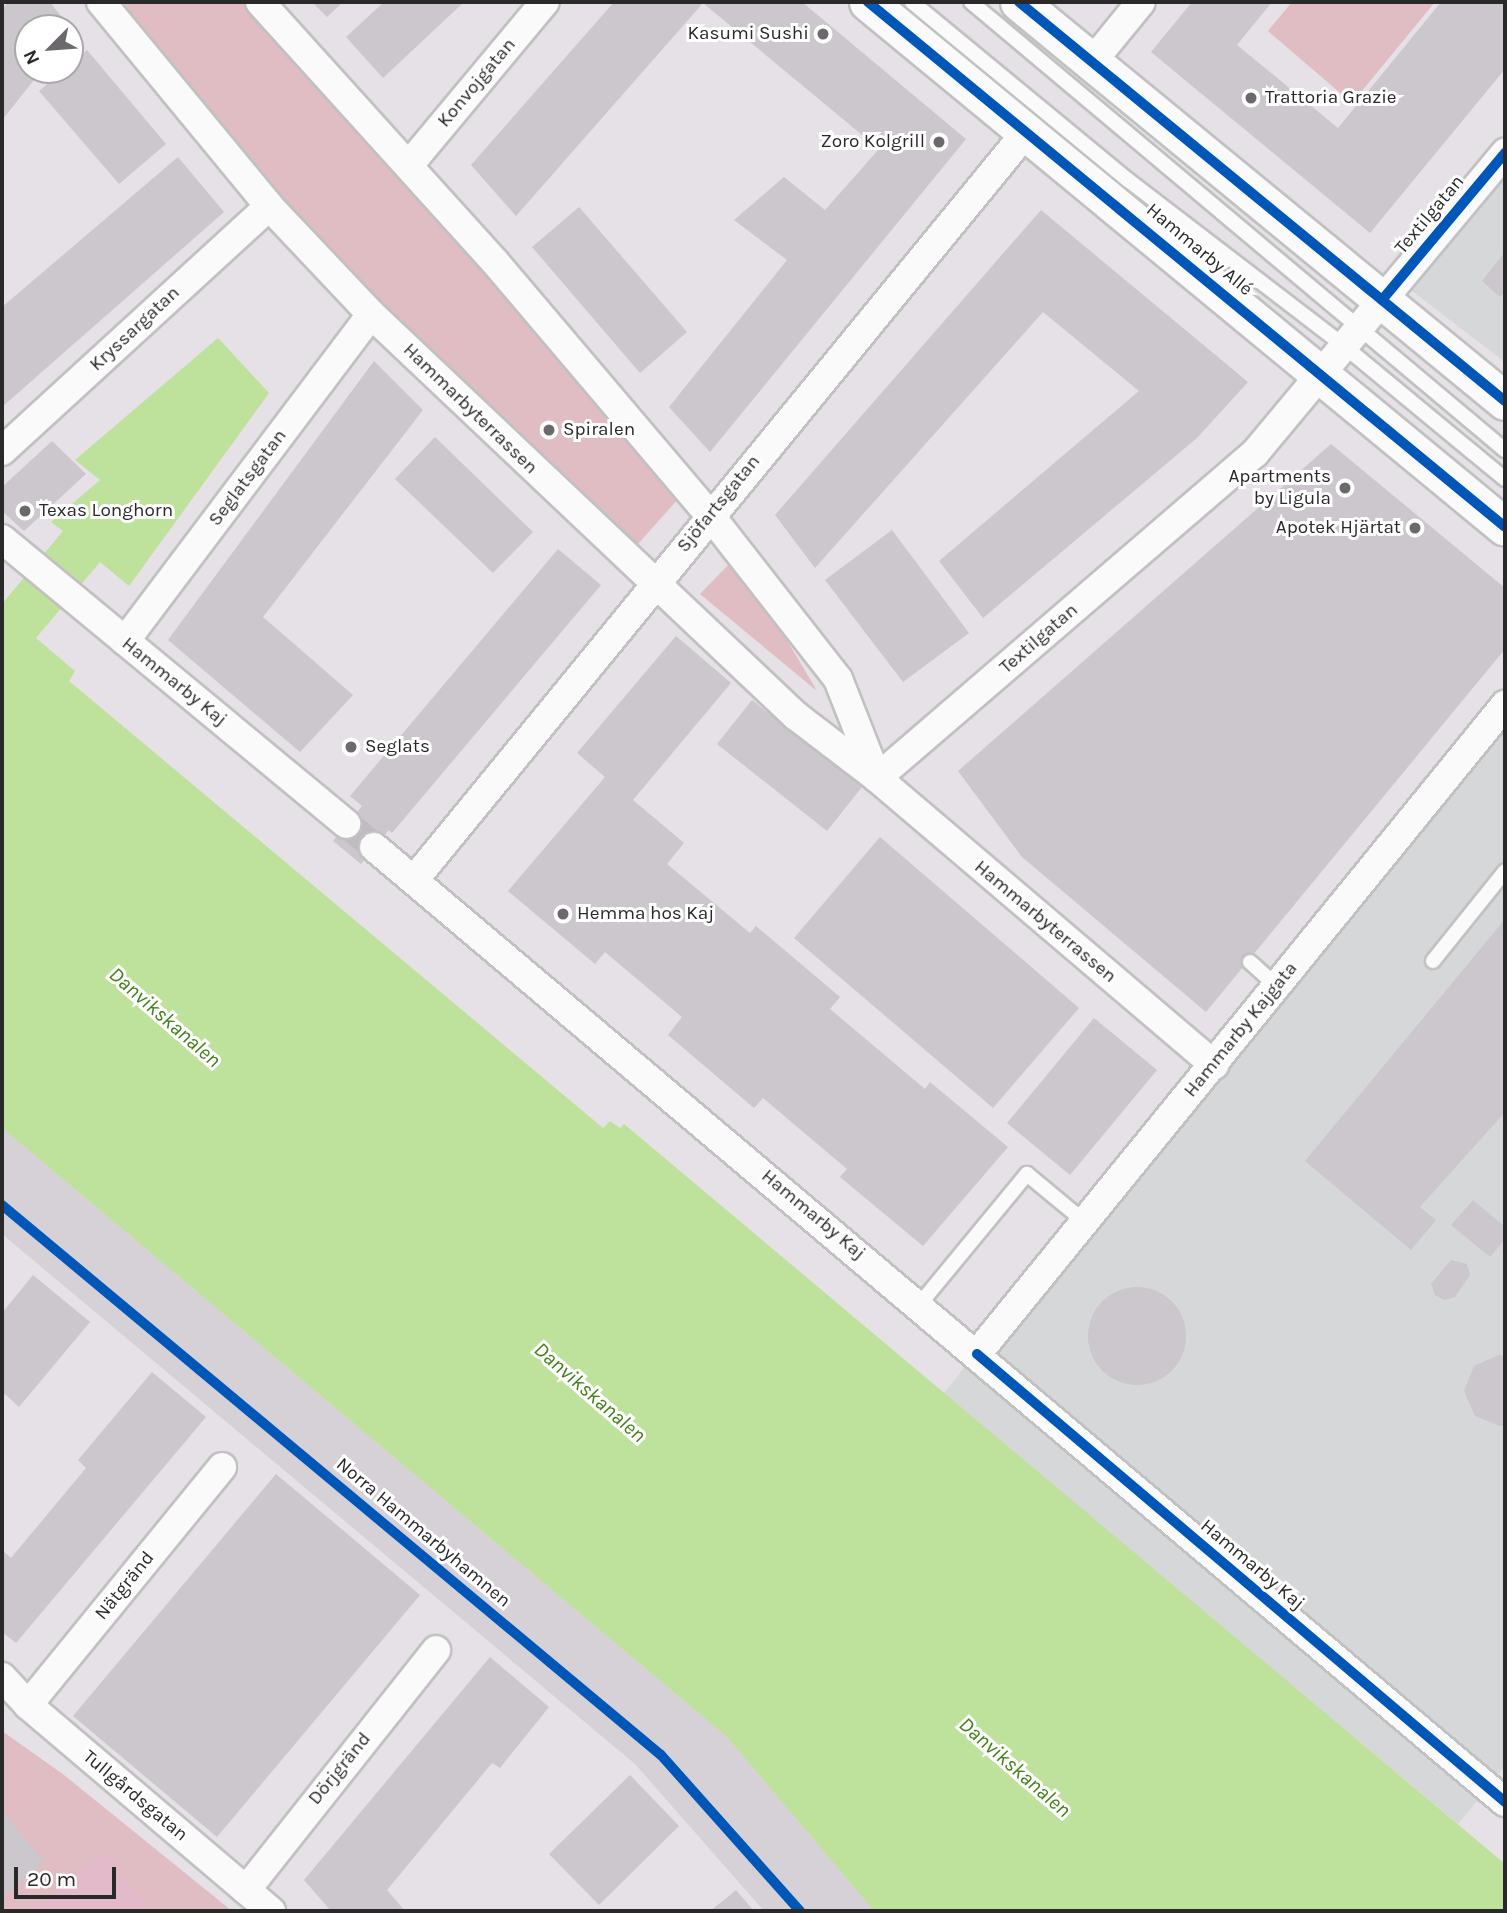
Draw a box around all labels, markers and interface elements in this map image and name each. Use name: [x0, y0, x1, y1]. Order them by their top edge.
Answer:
north arrow: [14, 14, 84, 84]
place label: Kasumi Sushi: [687, 23, 809, 45]
marker: Kasumi Sushi: [815, 26, 831, 42]
street label: Konvojgatan: [433, 34, 521, 132]
text: N: [19, 46, 45, 68]
place label: Trattoria Grazie: [1265, 87, 1397, 109]
marker: Trattoria Grazie: [1243, 90, 1259, 106]
place label: Zoro Kolgrill: [820, 131, 925, 153]
marker: Zoro Kolgrill: [931, 134, 947, 150]
street label: Textilgatan: [1390, 171, 1470, 259]
street label: Hammarby Allé: [1141, 199, 1257, 301]
street label: Kryssargatan: [85, 282, 185, 376]
street label: Hammarbyterrassen: [398, 339, 542, 479]
place label: Spiralen: [563, 419, 635, 441]
marker: Spiralen: [541, 422, 557, 438]
street label: Seglatsgatan: [204, 425, 292, 531]
street label: Sjöfartsgatan: [673, 451, 765, 557]
place label: Apartments by Ligula: [1228, 466, 1331, 510]
marker: Apartments by Ligula: [1337, 480, 1353, 496]
place label: Texas Longhorn: [39, 500, 173, 522]
marker: Texas Longhorn: [17, 503, 33, 519]
place label: Apotek Hjärtat: [1276, 517, 1401, 539]
marker: Apotek Hjärtat: [1407, 520, 1423, 536]
street label: Textilgatan: [995, 599, 1083, 679]
street label: Hammarby Kaj: [117, 633, 231, 731]
place label: Seglats: [365, 736, 430, 758]
marker: Seglats: [343, 739, 359, 755]
street label: Hammarbyterrassen: [969, 856, 1121, 988]
place label: Hemma hos Kaj: [577, 903, 714, 925]
marker: Hemma hos Kaj: [555, 906, 571, 922]
street label: Hammarby Kajgata: [1179, 958, 1303, 1102]
water label: Danvikskanalen: [104, 962, 226, 1072]
street label: Hammarby Kaj: [756, 1165, 870, 1265]
water label: Danvikskanalen: [529, 1337, 651, 1447]
street label: Norra Hammarbyhamnen: [331, 1453, 515, 1613]
street label: Hammarby Kaj: [1195, 1515, 1309, 1615]
street label: Nätgränd: [91, 1547, 159, 1625]
water label: Danvikskanalen: [954, 1712, 1076, 1822]
street label: Dörjgränd: [304, 1728, 376, 1810]
street label: Tullgårdsgatan: [78, 1746, 192, 1846]
scale bar: [18, 1854, 119, 1898]
text: 20 m: [27, 1867, 76, 1891]

